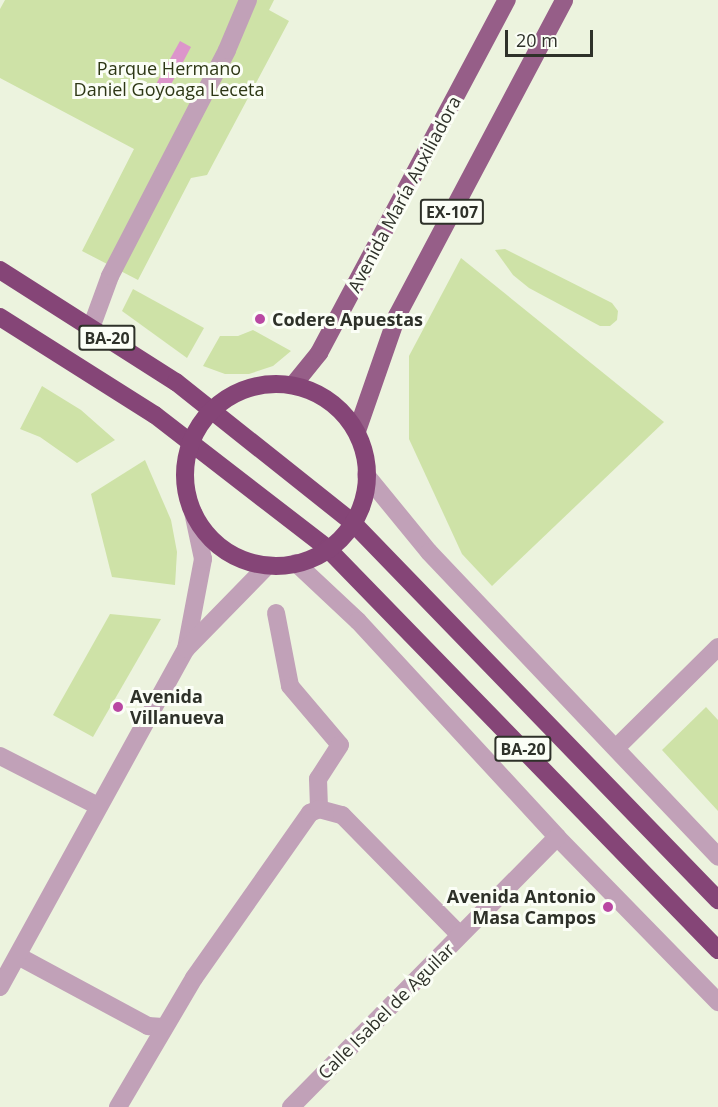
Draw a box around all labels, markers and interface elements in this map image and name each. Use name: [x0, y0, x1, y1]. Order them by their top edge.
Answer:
scale bar: [508, 18, 596, 56]
text: 20 m: [516, 28, 558, 52]
park label: Parque Hermano Daniel Goyoaga Leceta: [74, 58, 264, 100]
street label: Avenida María Auxiliadora: [343, 92, 465, 296]
road number: EX-107: [419, 199, 485, 225]
place label: Codere Apuestas: [272, 308, 423, 330]
marker: Codere Apuestas: [253, 312, 267, 326]
road number: BA-20: [77, 325, 137, 351]
place label: Avenida Villanueva: [130, 686, 224, 728]
marker: Avenida Villanueva: [111, 700, 125, 714]
road number: BA-20: [493, 736, 553, 762]
place label: Avenida Antonio Masa Campos: [447, 886, 596, 928]
marker: Avenida Antonio Masa Campos: [601, 900, 615, 914]
street label: Calle Isabel de Aguilar: [313, 938, 459, 1084]

